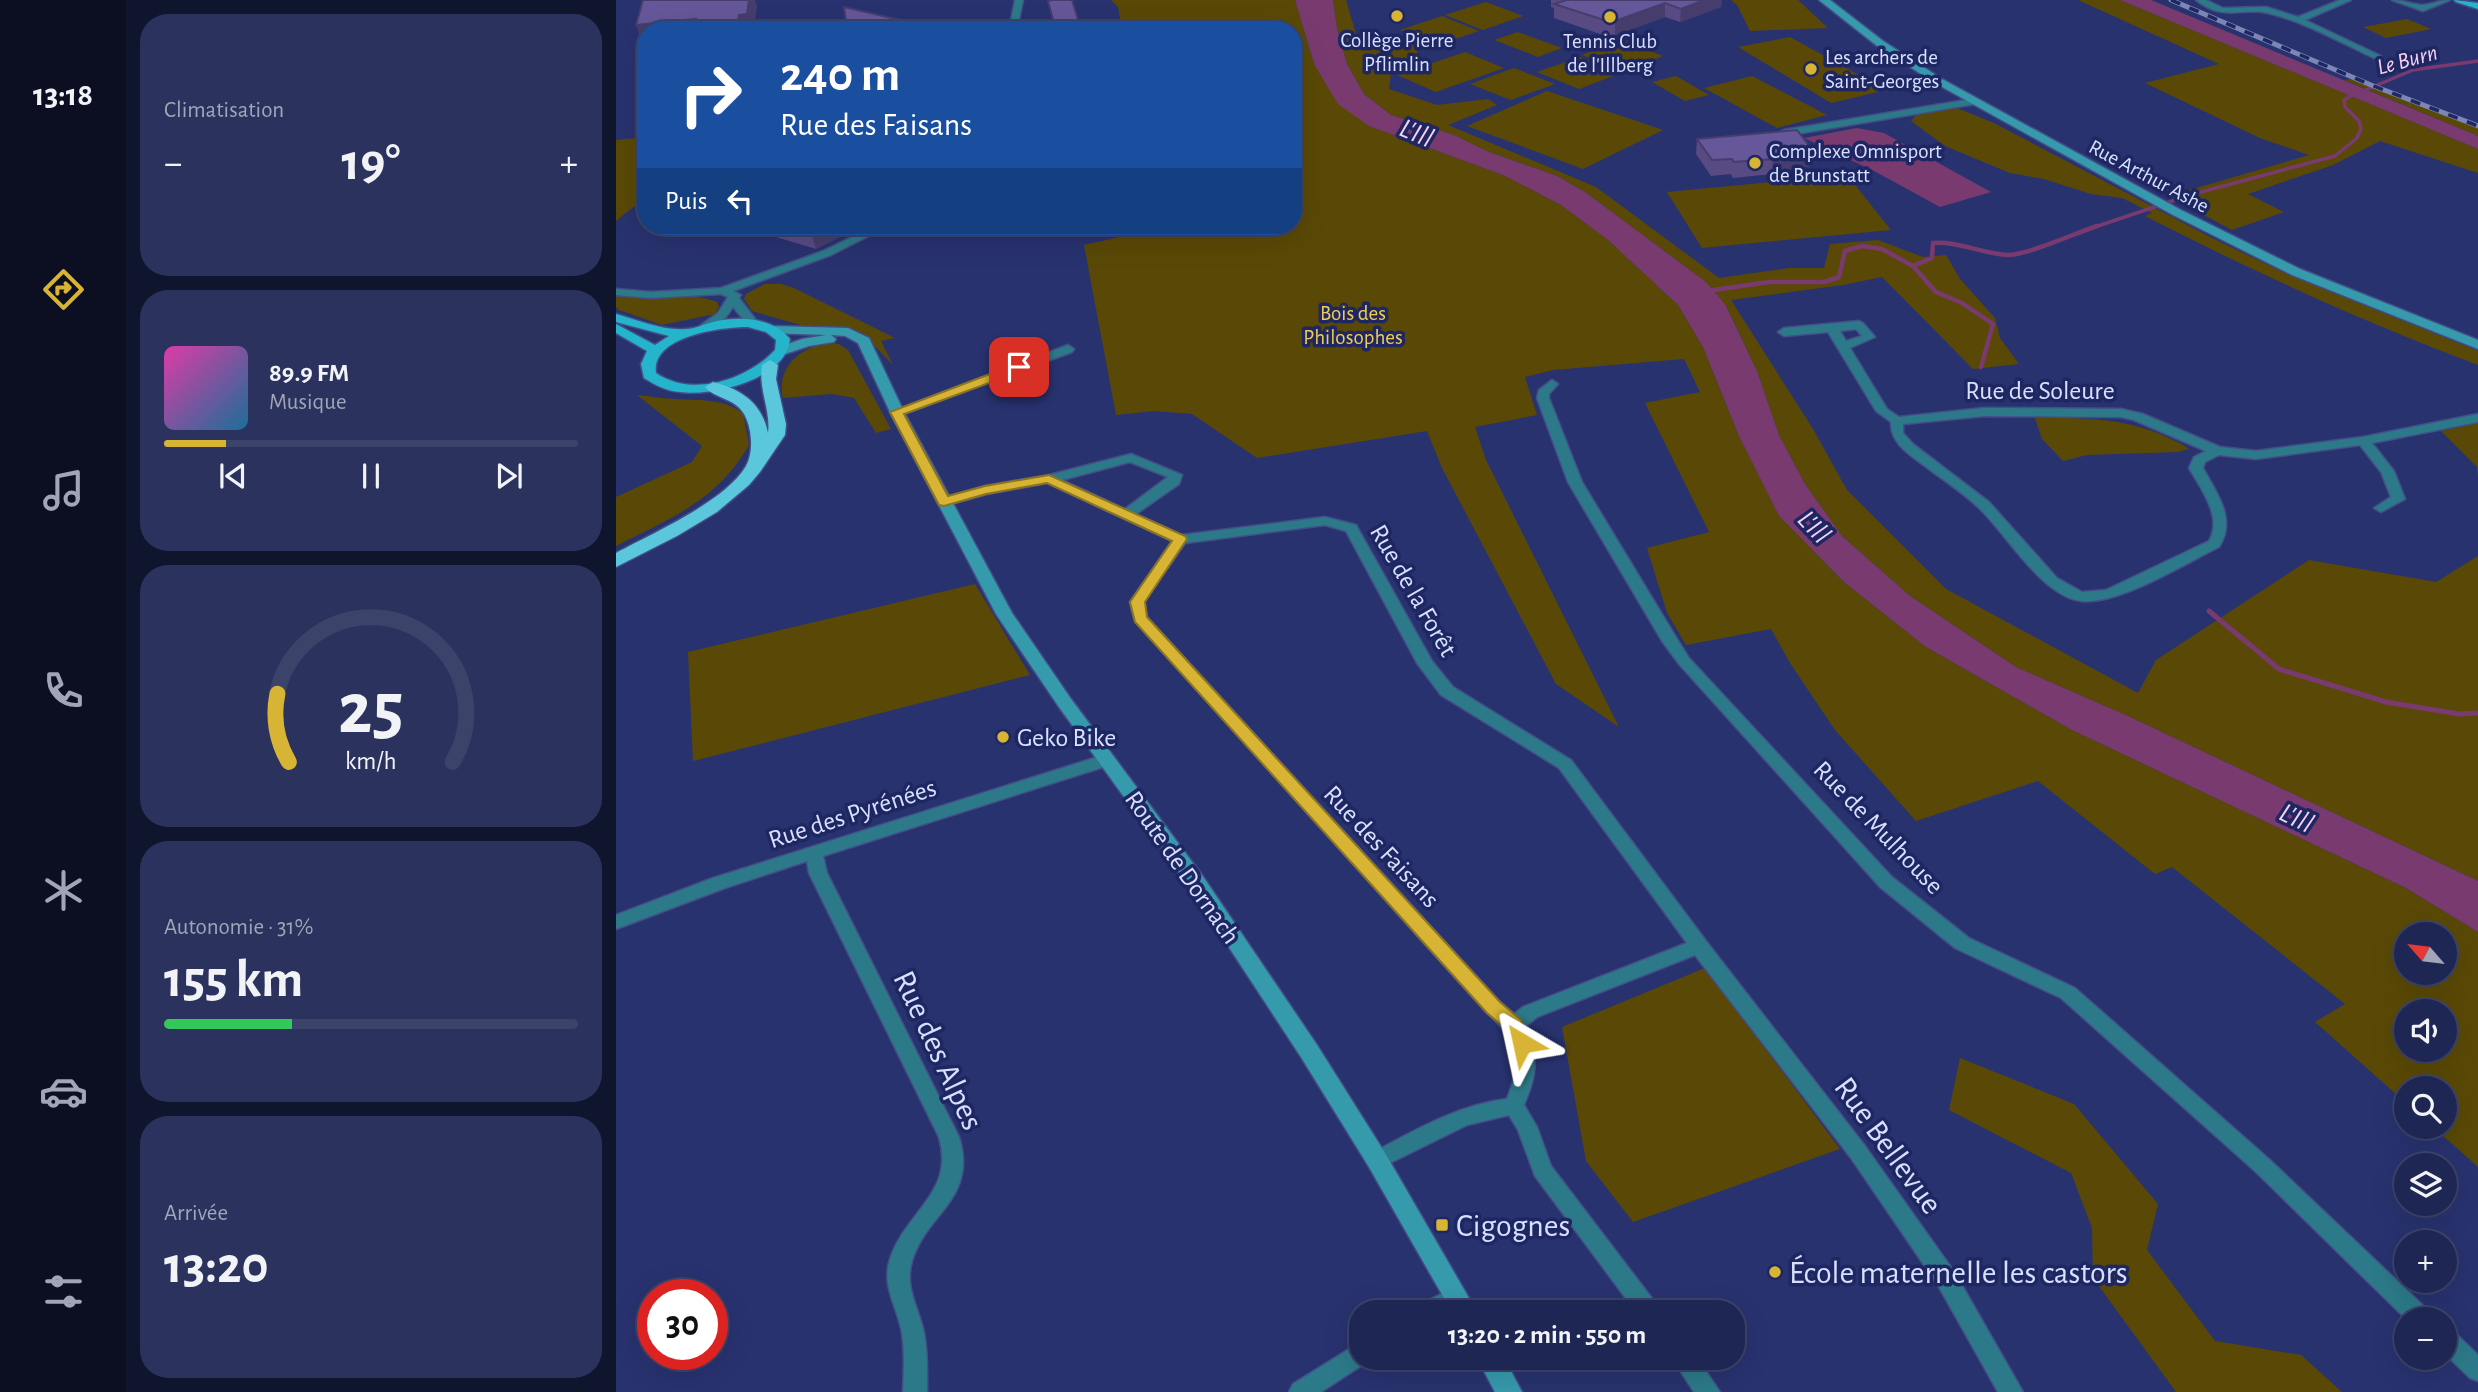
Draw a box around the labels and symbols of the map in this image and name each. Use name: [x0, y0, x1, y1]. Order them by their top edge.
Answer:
marker: Collège Pierre Pflimlin: [1389, 8, 1405, 24]
marker: Tennis Club de l'Illberg: [1602, 9, 1618, 25]
place label: Collège Pierre Pflimlin: [1341, 30, 1453, 75]
place label: Tennis Club de l'Illberg: [1563, 31, 1657, 76]
water label: Le Burn: [2375, 41, 2440, 80]
place label: Les archers de Saint-Georges: [1825, 47, 1939, 92]
marker: Les archers de Saint-Georges: [1803, 61, 1819, 77]
water label: L'Ill: [1395, 114, 1437, 153]
street label: Rue Arthur Ashe: [2085, 136, 2212, 217]
place label: Complexe Omnisport de Brunstatt: [1769, 141, 1942, 186]
marker: Complexe Omnisport de Brunstatt: [1747, 155, 1763, 171]
park label: Bois des Philosophes: [1303, 303, 1403, 348]
pin: [989, 337, 1049, 397]
street label: Rue de Soleure: [1965, 378, 2115, 404]
water label: L'Ill: [1792, 505, 1835, 549]
street label: Rue de la Forêt: [1365, 520, 1461, 661]
place label: Geko Bike: [1017, 725, 1116, 751]
marker: Geko Bike: [995, 729, 1011, 745]
street label: Rue de Mulhouse: [1808, 756, 1948, 899]
street label: Rue des Pyrénées: [765, 775, 939, 853]
street label: Rue des Faisans: [1319, 781, 1444, 913]
street label: Route de Dornach: [1120, 786, 1244, 949]
water label: L'Ill: [2275, 799, 2318, 839]
north arrow: [2394, 922, 2457, 985]
street label: Rue des Alpes: [887, 966, 989, 1135]
position arrow: [1485, 1006, 1559, 1080]
street label: Rue Bellevue: [1828, 1071, 1948, 1220]
place label: Cigognes: [1456, 1210, 1570, 1242]
marker: Cigognes: [1434, 1217, 1450, 1233]
place label: École maternelle les castors: [1789, 1254, 2128, 1289]
marker: École maternelle les castors: [1767, 1264, 1783, 1280]
speed limit sign: 30: [637, 1279, 728, 1370]

